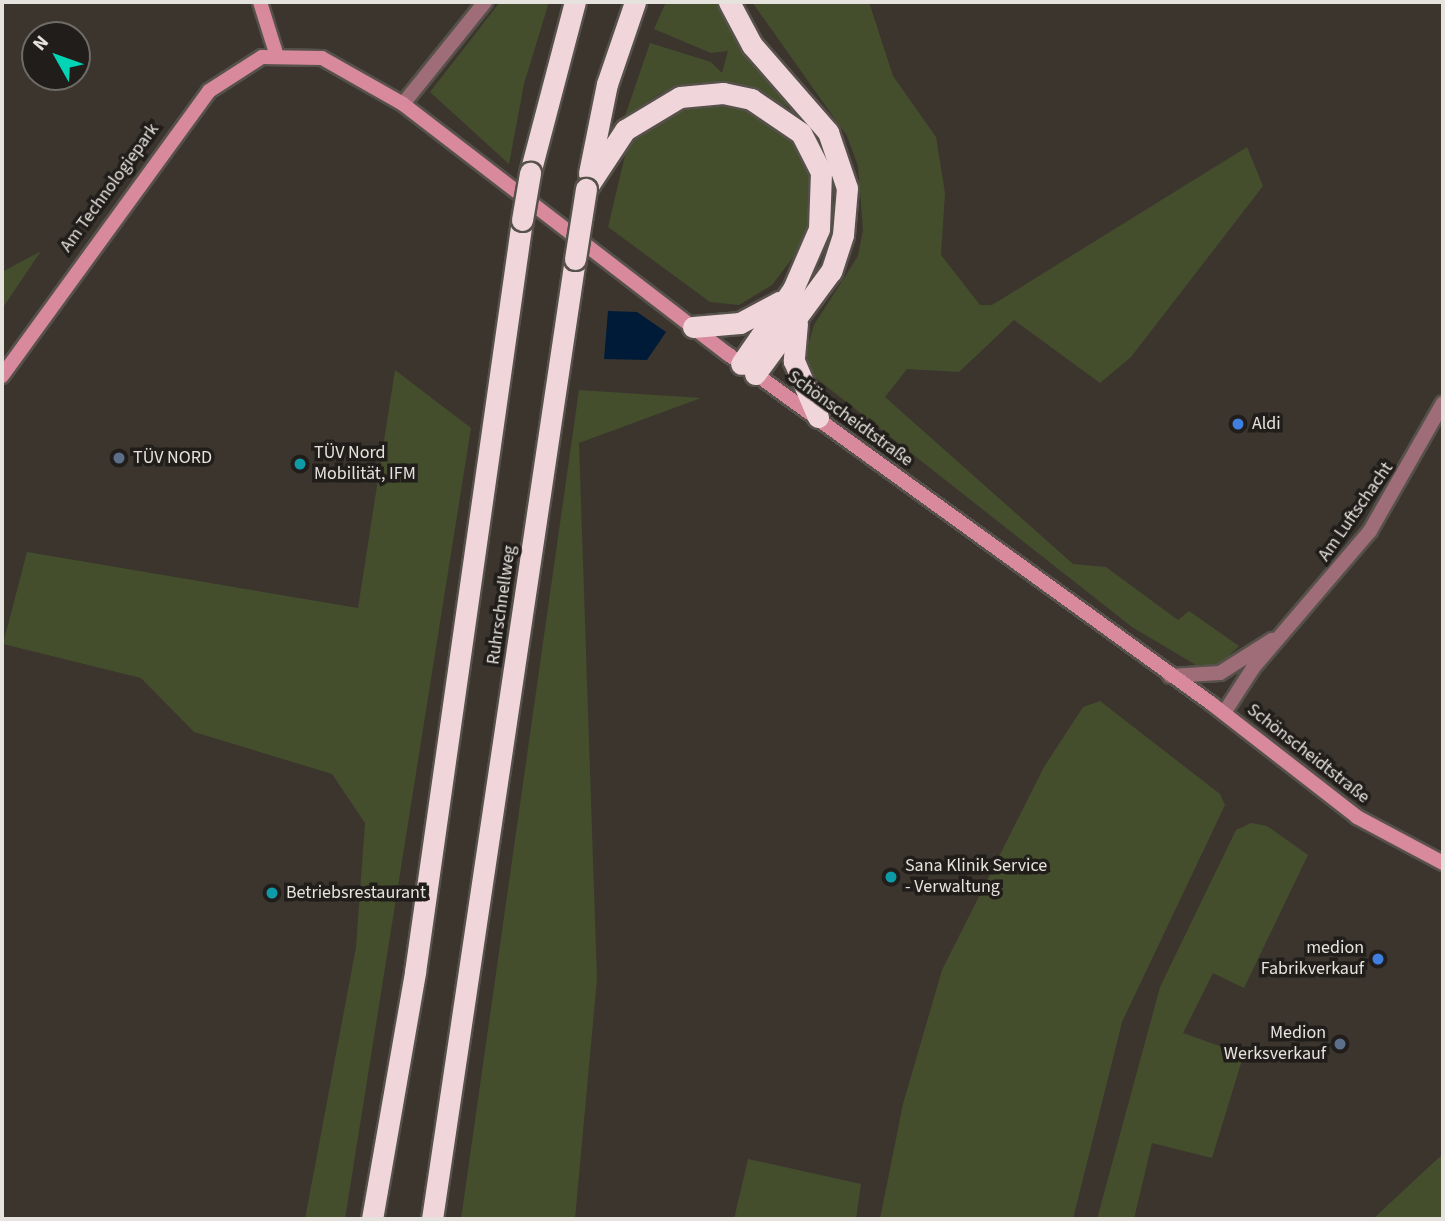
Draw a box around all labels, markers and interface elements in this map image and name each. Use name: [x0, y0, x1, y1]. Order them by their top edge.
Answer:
north arrow: [21, 21, 91, 91]
text: N: [27, 30, 55, 57]
street label: Am Technologiepark: [56, 119, 164, 257]
street label: Schönscheidtstraße: [783, 366, 917, 472]
place label: Aldi: [1252, 413, 1281, 435]
marker: Aldi: [1230, 416, 1246, 432]
place label: TÜV Nord Mobilität, IFM: [314, 443, 416, 486]
place label: TÜV NORD: [133, 447, 212, 469]
marker: TÜV NORD: [111, 450, 127, 466]
marker: TÜV Nord Mobilität, IFM: [292, 456, 308, 472]
street label: Am Luftschacht: [1314, 458, 1398, 566]
street label: Ruhrschnellweg: [483, 544, 521, 666]
street label: Schönscheidtstraße: [1242, 699, 1374, 809]
place label: Sana Klinik Service - Verwaltung: [905, 856, 1047, 898]
marker: Sana Klinik Service - Verwaltung: [883, 869, 899, 885]
place label: Betriebsrestaurant: [286, 882, 426, 904]
marker: Betriebsrestaurant: [264, 885, 280, 901]
place label: medion Fabrikverkauf: [1261, 938, 1364, 981]
marker: medion Fabrikverkauf: [1370, 951, 1386, 967]
place label: Medion Werksverkauf: [1224, 1023, 1326, 1066]
marker: Medion Werksverkauf: [1332, 1036, 1348, 1052]

